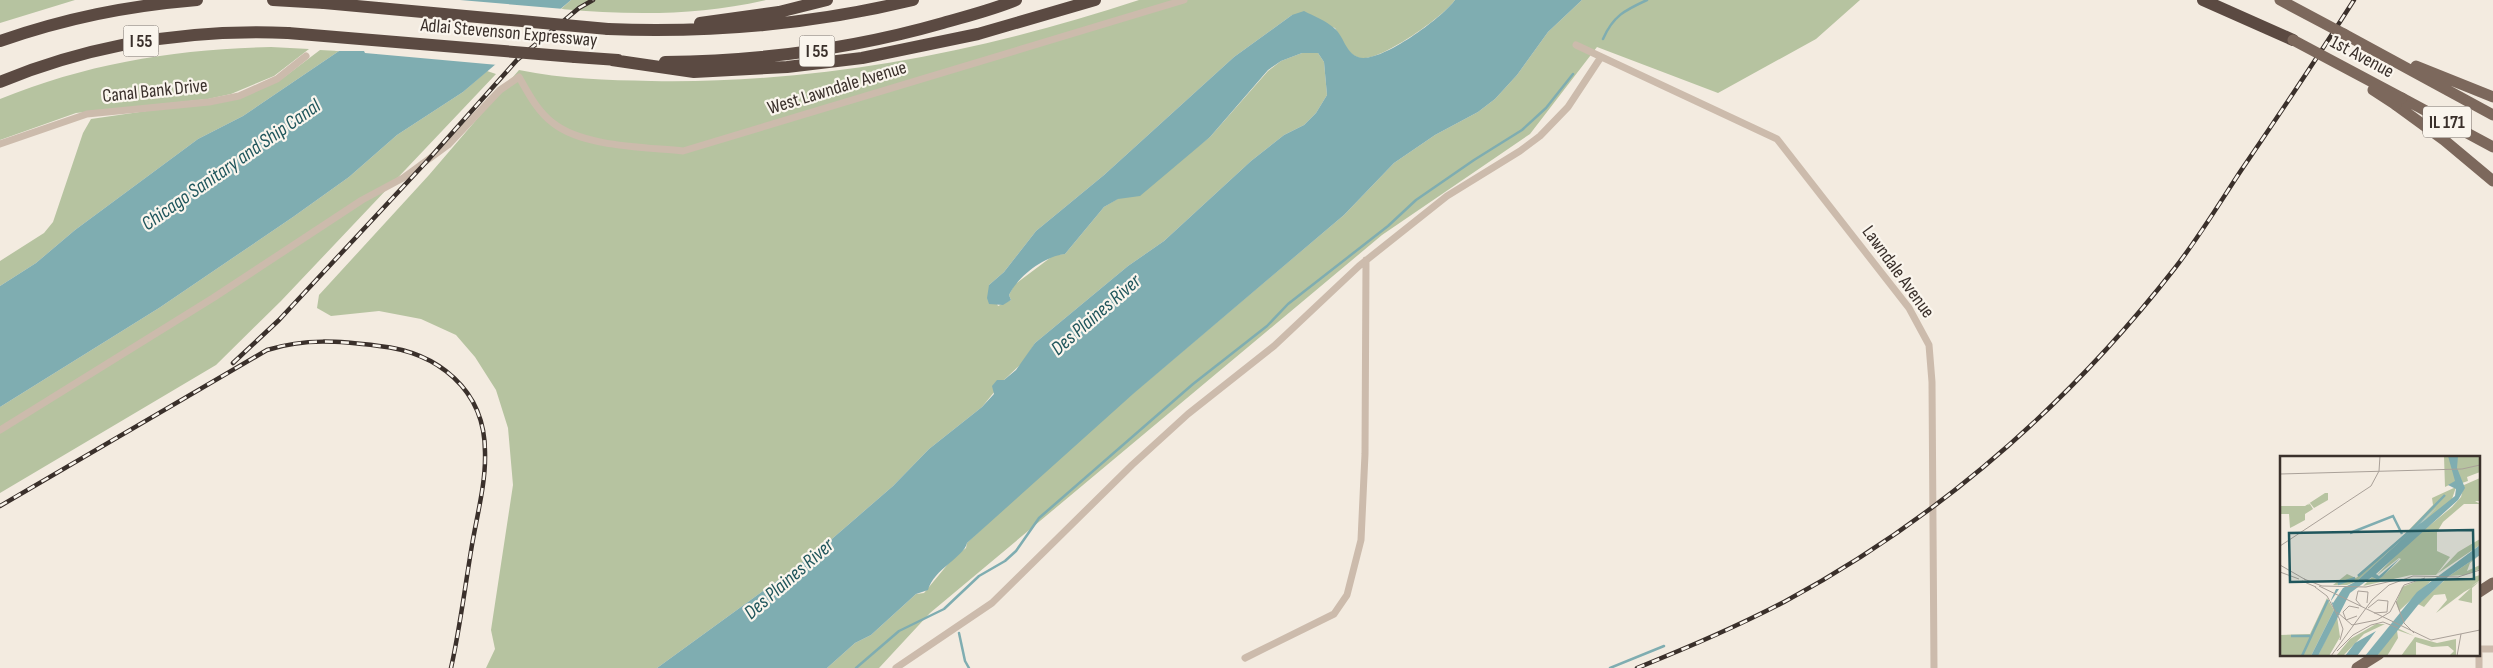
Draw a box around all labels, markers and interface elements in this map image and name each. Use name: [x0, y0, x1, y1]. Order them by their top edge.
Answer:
street label: Adlai Stevenson Expressway: [419, 14, 599, 52]
road number: I 55: [124, 26, 158, 56]
street label: 1st Avenue: [2326, 31, 2398, 83]
road number: I 55: [800, 36, 834, 66]
street label: West Lawndale Avenue: [765, 56, 909, 120]
street label: Canal Bank Drive: [101, 74, 209, 108]
water label: Chicago Sanitary and Ship Canal: [137, 93, 326, 236]
road number: IL 171: [2423, 106, 2471, 138]
street label: Lawndale Avenue: [1857, 221, 1939, 323]
water label: Des Plaines River: [1046, 269, 1147, 360]
inset map: [2280, 456, 2480, 656]
water label: Des Plaines River: [739, 533, 840, 624]

